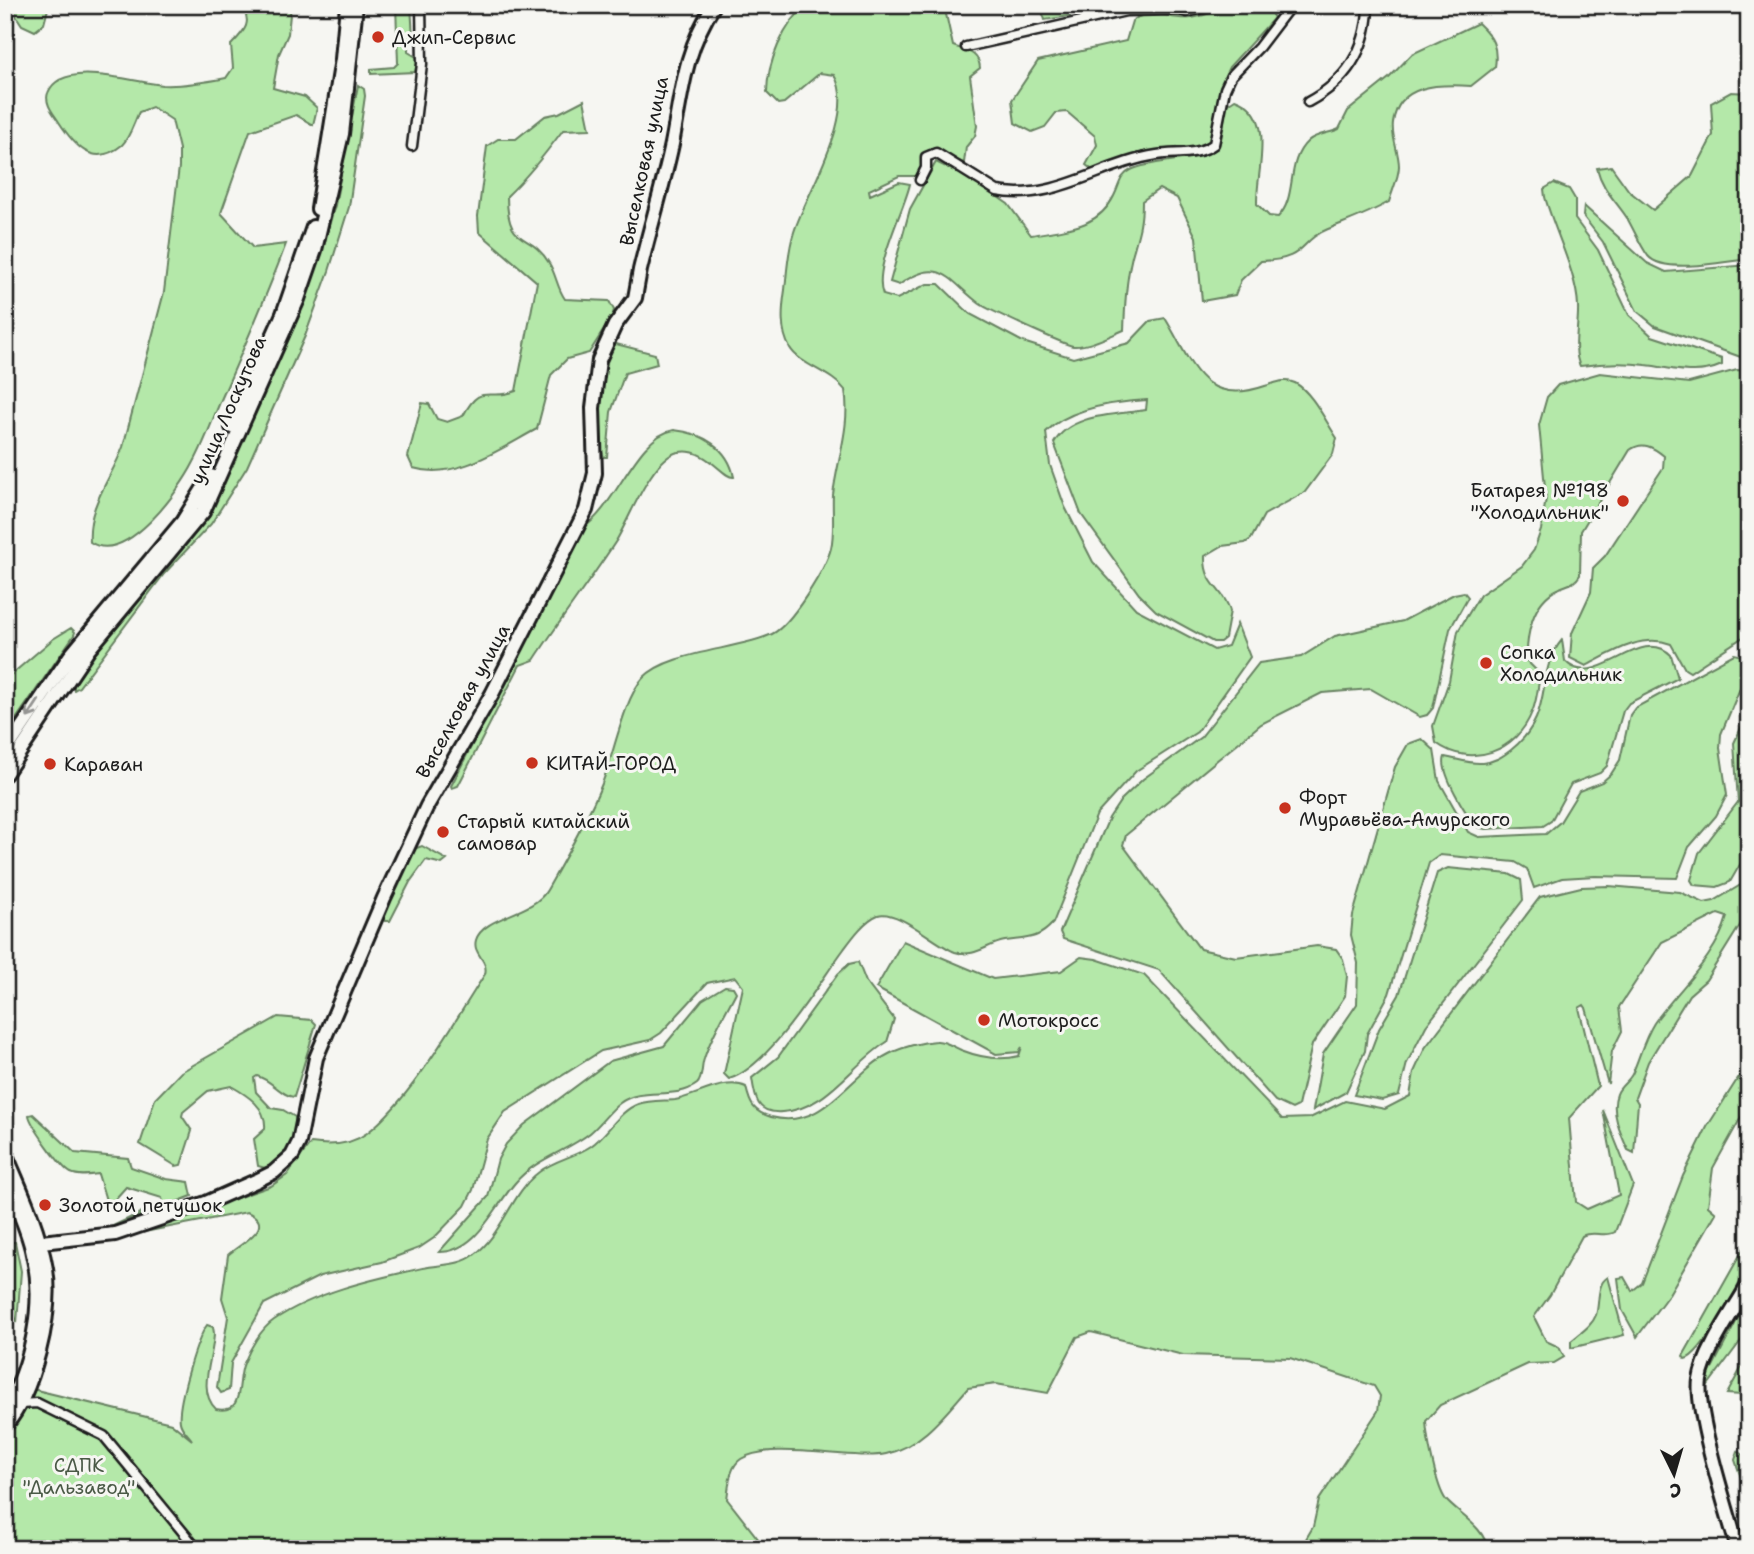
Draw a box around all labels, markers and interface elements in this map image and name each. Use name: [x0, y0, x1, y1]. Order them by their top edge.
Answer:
place label: Джип-Сервис: [392, 25, 516, 50]
marker: Джип-Сервис: [370, 29, 386, 45]
street label: Выселковая улица: [614, 74, 674, 248]
street label: улица Лоскутова: [184, 332, 272, 488]
place label: Батарея №198 "Холодильник": [1470, 478, 1609, 525]
marker: Батарея №198 "Холодильник": [1615, 493, 1631, 509]
street label: Выселковая улица: [410, 619, 516, 783]
place label: Сопка Холодильник: [1500, 640, 1622, 687]
marker: Сопка Холодильник: [1478, 655, 1494, 671]
one-way arrow: [26, 699, 40, 718]
place label: КИТАЙ-ГОРОД: [546, 751, 677, 776]
place label: Караван: [64, 752, 143, 777]
marker: КИТАЙ-ГОРОД: [524, 755, 540, 771]
marker: Караван: [42, 756, 58, 772]
place label: Форт Муравьёва-Амурского: [1299, 785, 1510, 832]
marker: Форт Муравьёва-Амурского: [1277, 800, 1293, 816]
place label: Старый китайский самовар: [457, 809, 630, 856]
marker: Старый китайский самовар: [435, 824, 451, 840]
place label: Мотокросс: [998, 1008, 1099, 1033]
marker: Мотокросс: [976, 1012, 992, 1028]
place label: Золотой петушок: [59, 1193, 222, 1218]
marker: Золотой петушок: [37, 1197, 53, 1213]
north arrow: [1638, 1438, 1708, 1508]
park label: СДПК "Дальзавод": [23, 1453, 135, 1500]
text: С: [1669, 1477, 1682, 1503]

